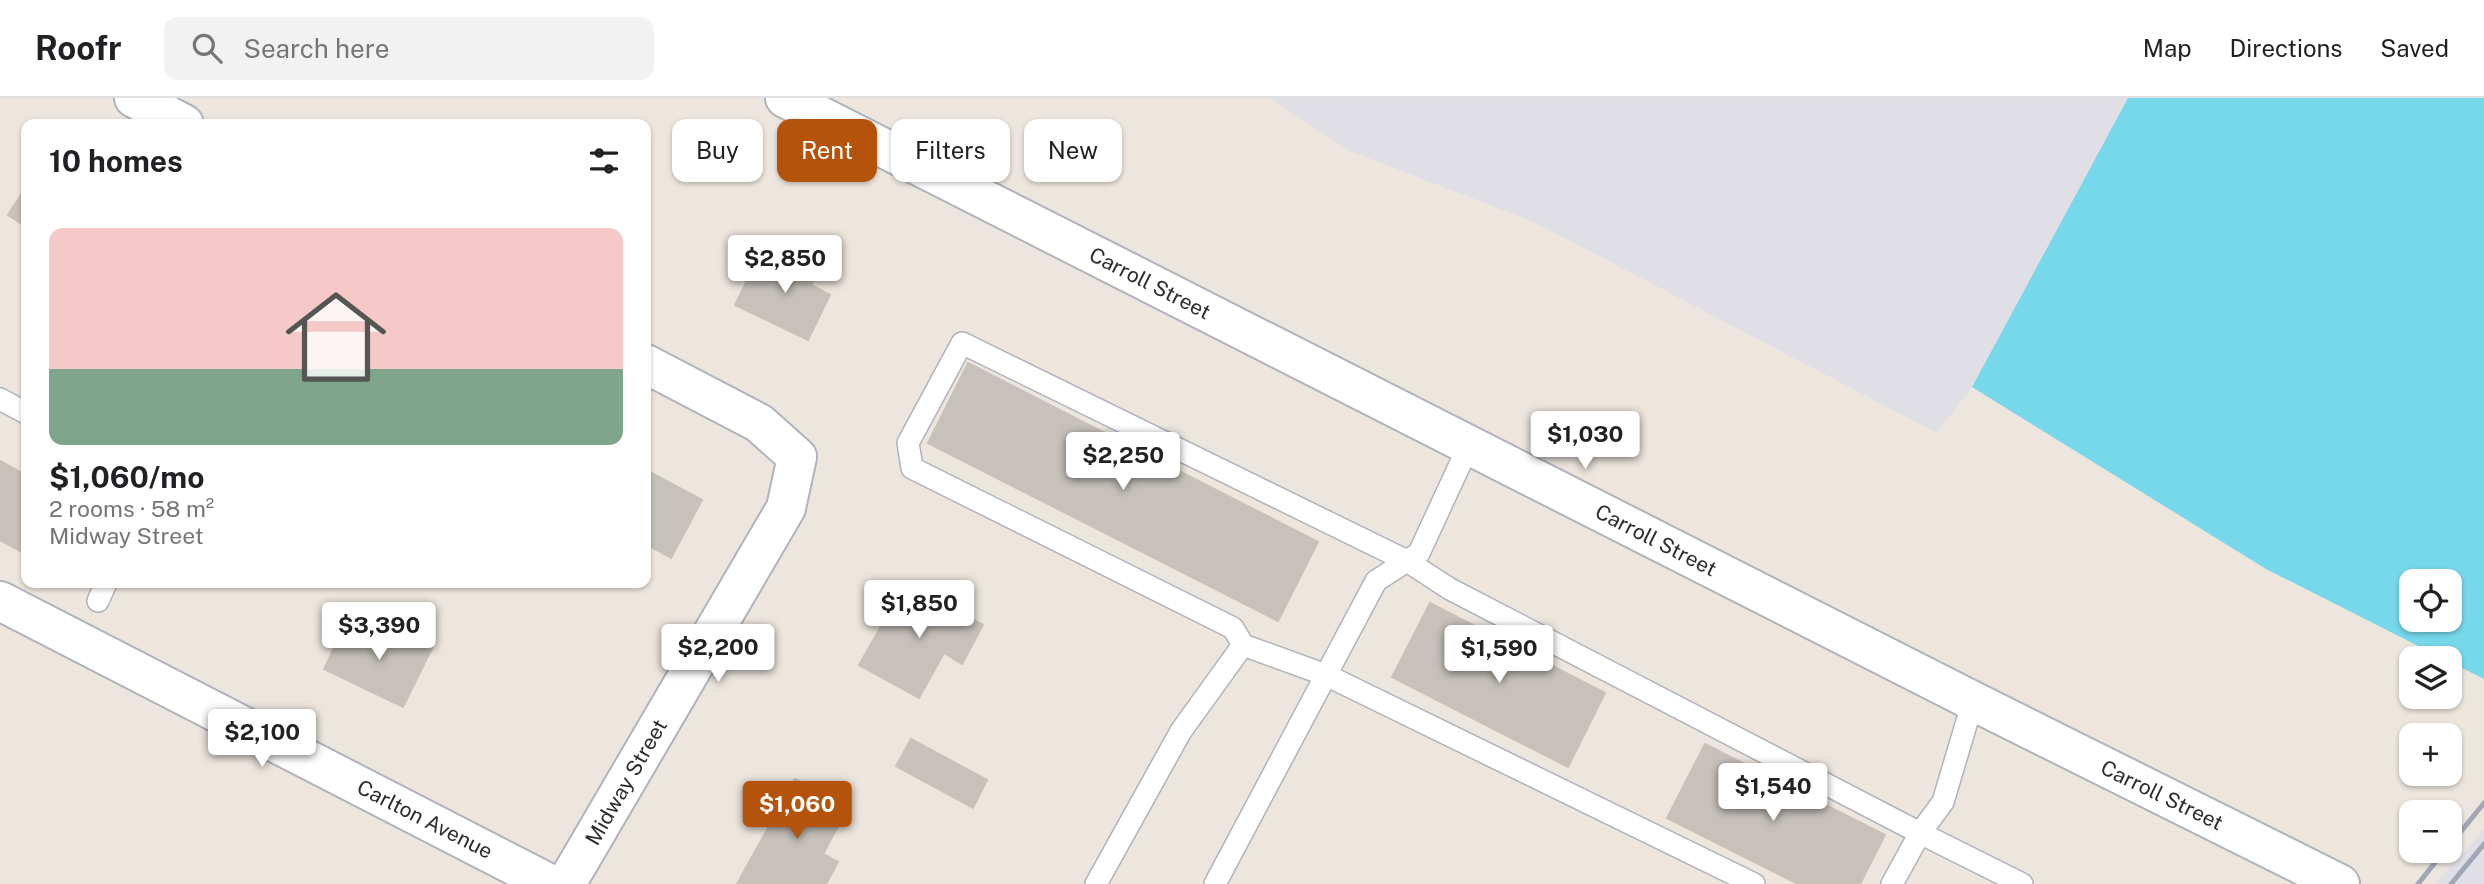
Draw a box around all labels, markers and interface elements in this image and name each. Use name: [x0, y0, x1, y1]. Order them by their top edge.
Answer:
search box: [164, 17, 654, 80]
text: Roofr: [35, 29, 122, 67]
icon: search: [188, 29, 226, 67]
text: Search here: [244, 33, 390, 64]
text: Map: [2143, 34, 2192, 62]
text: Directions: [2230, 34, 2342, 62]
text: Saved: [2380, 34, 2449, 62]
chip: Buy: [672, 119, 763, 182]
chip: Rent: [777, 119, 877, 182]
chip: Filters: [891, 119, 1010, 182]
chip: New: [1024, 119, 1122, 182]
icon: filters: [585, 142, 623, 180]
text: 10 homes: [49, 143, 183, 179]
pin: $2,850: [728, 236, 842, 295]
street label: Carroll Street: [1085, 242, 1215, 324]
text: $2,850: [744, 244, 826, 271]
icon: home: [273, 274, 399, 400]
pin: $1,030: [1528, 412, 1642, 471]
text: $1,030: [1547, 420, 1623, 447]
pin: $2,250: [1066, 432, 1180, 492]
text: $2,250: [1082, 441, 1164, 468]
text: $1,060/mo: [49, 459, 204, 495]
text: 2 rooms · 58 m²: [49, 495, 214, 522]
street label: Carroll Street: [1591, 499, 1721, 581]
text: Midway Street: [49, 522, 204, 549]
map controls: [2399, 569, 2462, 863]
button: locate: [2399, 569, 2462, 632]
pin: $1,850: [862, 580, 976, 640]
text: $1,850: [880, 589, 958, 616]
pin: $3,390: [322, 602, 436, 662]
text: $3,390: [338, 611, 420, 638]
pin: $2,200: [661, 624, 775, 684]
pin: $1,590: [1442, 626, 1556, 685]
text: $2,200: [677, 633, 759, 660]
text: $1,590: [1460, 634, 1538, 661]
button: layers: [2399, 646, 2462, 709]
pin: $2,100: [205, 710, 319, 769]
street label: Midway Street: [580, 715, 672, 849]
text: $2,100: [224, 718, 300, 745]
button: +: [2399, 723, 2462, 786]
street label: Carroll Street: [2097, 755, 2227, 835]
pin: $1,540: [1716, 764, 1830, 823]
text: $1,540: [1734, 772, 1812, 799]
street label: Carlton Avenue: [353, 774, 497, 864]
pin: $1,060: [740, 782, 854, 841]
text: $1,060: [759, 790, 835, 817]
button: −: [2399, 800, 2462, 863]

